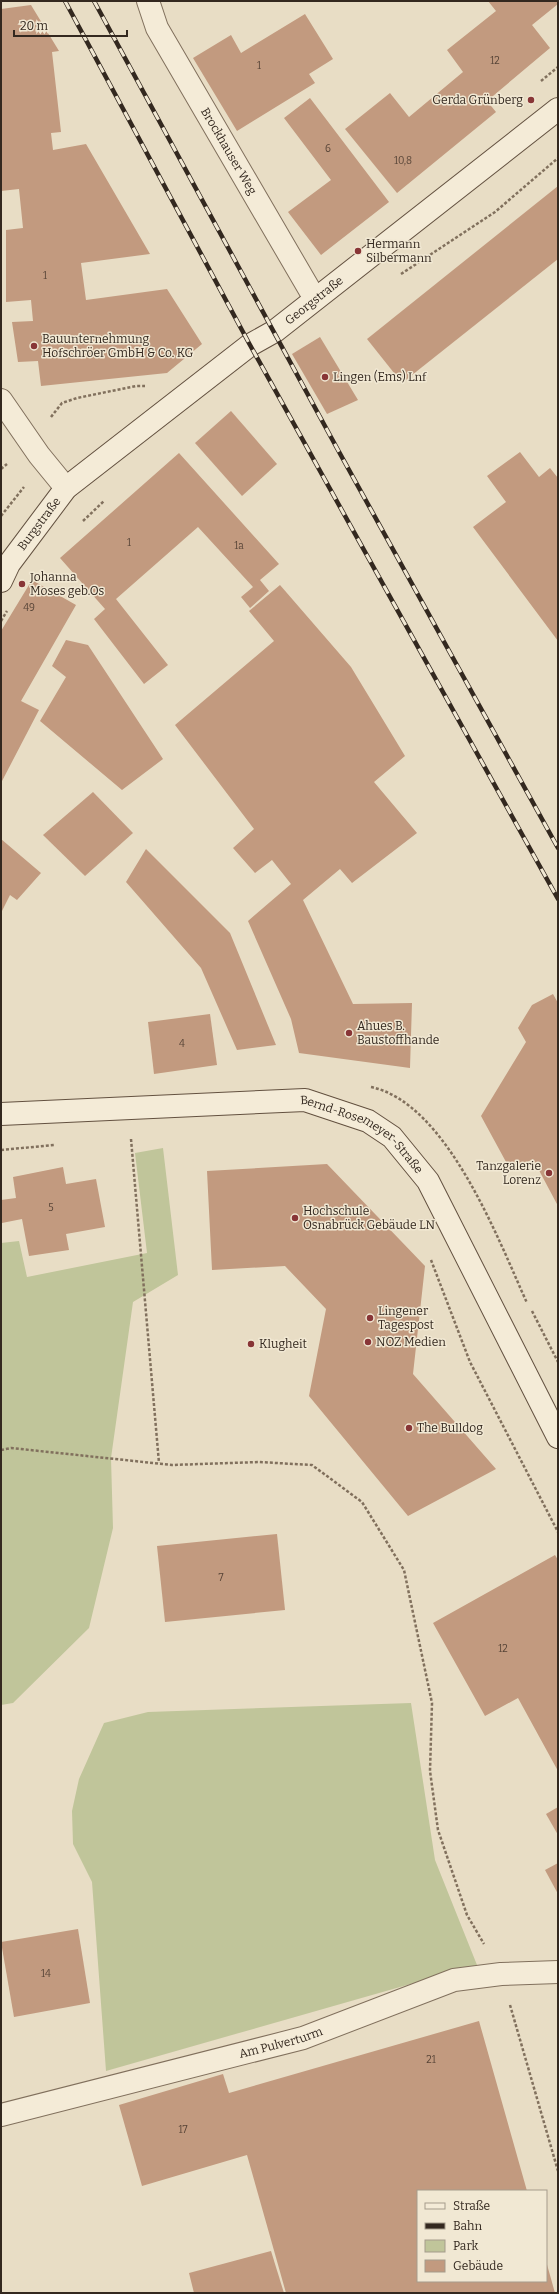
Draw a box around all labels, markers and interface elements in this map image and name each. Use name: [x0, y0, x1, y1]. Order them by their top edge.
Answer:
scale bar: [14, 12, 127, 38]
text: 20 m: [20, 19, 49, 33]
house number: 12: [490, 55, 500, 67]
house number: 1: [257, 60, 261, 72]
place label: Gerda Grünberg: [432, 93, 523, 107]
marker: Gerda Grünberg: [526, 95, 536, 105]
street label: Brockhauser Weg: [198, 105, 260, 197]
house number: 6: [325, 143, 331, 155]
house number: 10,8: [394, 155, 412, 167]
place label: Hermann Silbermann: [366, 237, 432, 265]
marker: Hermann Silbermann: [353, 246, 363, 256]
house number: 1: [43, 270, 47, 282]
street label: Georgstraße: [282, 273, 346, 328]
place label: Bauunternehmung Hofschröer GmbH & Co. KG: [42, 332, 194, 360]
marker: Bauunternehmung Hofschröer GmbH & Co. KG: [29, 341, 39, 351]
place label: Lingen (Ems) Lnf: [333, 369, 427, 384]
marker: Lingen (Ems) Lnf: [320, 372, 330, 382]
street label: Burgstraße: [15, 495, 64, 553]
house number: 1: [127, 537, 131, 549]
house number: 1a: [234, 540, 244, 552]
place label: Johanna Moses geb.Os: [29, 570, 105, 598]
marker: Johanna Moses geb.Os: [17, 579, 27, 589]
house number: 49: [23, 602, 35, 614]
place label: Ahues B. Baustoffhande: [357, 1019, 439, 1047]
marker: Ahues B. Baustoffhande: [344, 1028, 354, 1038]
house number: 4: [179, 1038, 185, 1050]
street label: Bernd-Rosemeyer-Straße: [300, 1093, 426, 1176]
place label: Tanzgalerie Lorenz: [476, 1159, 541, 1187]
marker: Tanzgalerie Lorenz: [544, 1168, 554, 1178]
house number: 5: [48, 1202, 54, 1214]
place label: Hochschule Osnabrück Gebäude LN: [303, 1204, 436, 1232]
marker: Hochschule Osnabrück Gebäude LN: [290, 1213, 300, 1223]
place label: Lingener Tagespost: [378, 1304, 435, 1332]
marker: Lingener Tagespost: [365, 1313, 375, 1323]
place label: NOZ Medien: [376, 1335, 446, 1349]
place label: Klugheit: [259, 1337, 308, 1351]
marker: NOZ Medien: [363, 1337, 373, 1347]
marker: Klugheit: [246, 1339, 256, 1349]
place label: The Bulldog: [417, 1421, 483, 1435]
marker: The Bulldog: [404, 1423, 414, 1433]
house number: 7: [218, 1572, 224, 1584]
house number: 12: [498, 1643, 508, 1655]
house number: 14: [41, 1968, 51, 1980]
street label: Am Pulverturm: [238, 2024, 325, 2061]
house number: 21: [426, 2054, 436, 2066]
house number: 17: [179, 2124, 187, 2136]
legend: [417, 2190, 547, 2282]
text: Straße: [453, 2199, 490, 2213]
text: Bahn: [453, 2219, 482, 2233]
text: Park: [453, 2239, 479, 2253]
text: Gebäude: [453, 2259, 503, 2273]

